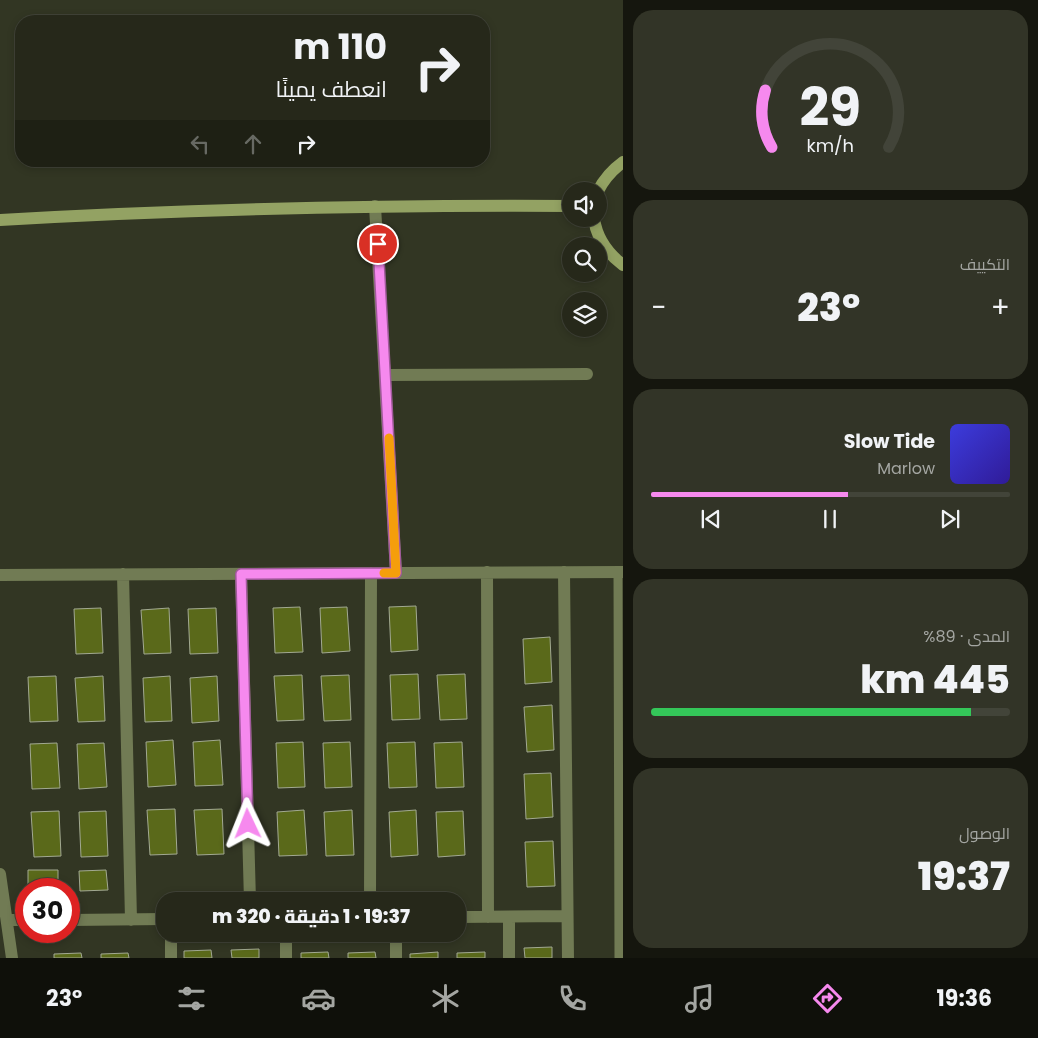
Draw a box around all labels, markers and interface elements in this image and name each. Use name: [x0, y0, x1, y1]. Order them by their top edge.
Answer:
text: 110 m: [293, 22, 387, 71]
icon: right: [405, 35, 470, 100]
text: 29: [800, 71, 861, 144]
text: انعطف يمينًا: [276, 74, 387, 105]
icon: left: [186, 130, 214, 158]
icon: ahead: [239, 130, 267, 158]
icon: right: [292, 130, 320, 158]
text: km/h: [807, 133, 854, 158]
map controls: [562, 182, 607, 337]
button: sound: [562, 182, 607, 227]
pin: [357, 223, 399, 265]
icon: arrive: [364, 230, 392, 258]
button: search: [562, 237, 607, 282]
text: التكييف: [960, 253, 1010, 276]
text: 23°: [797, 281, 860, 334]
text: −: [651, 288, 666, 327]
text: +: [991, 288, 1010, 327]
button: layers: [562, 292, 607, 337]
text: Slow Tide: [844, 428, 935, 455]
text: Marlow: [877, 457, 935, 480]
icon: previous: [697, 505, 725, 533]
icon: pause: [816, 505, 844, 533]
icon: next: [936, 505, 964, 533]
text: المدى · 89%: [923, 625, 1010, 648]
text: 445 km: [860, 653, 1010, 706]
position arrow: [221, 797, 273, 849]
text: الوصول: [959, 822, 1010, 845]
text: 19:37: [918, 850, 1010, 903]
speed limit sign: 30: [15, 878, 80, 943]
text: 19:37 · 1 دقيقة · 320 m: [212, 903, 410, 930]
icon: filters: [174, 981, 209, 1016]
icon: car: [301, 981, 336, 1016]
icon: climate: [428, 981, 463, 1016]
icon: phone: [555, 981, 590, 1016]
icon: music: [682, 981, 717, 1016]
icon: directions: [810, 981, 845, 1016]
text: 23°: [46, 983, 82, 1014]
text: 19:36: [937, 983, 992, 1014]

